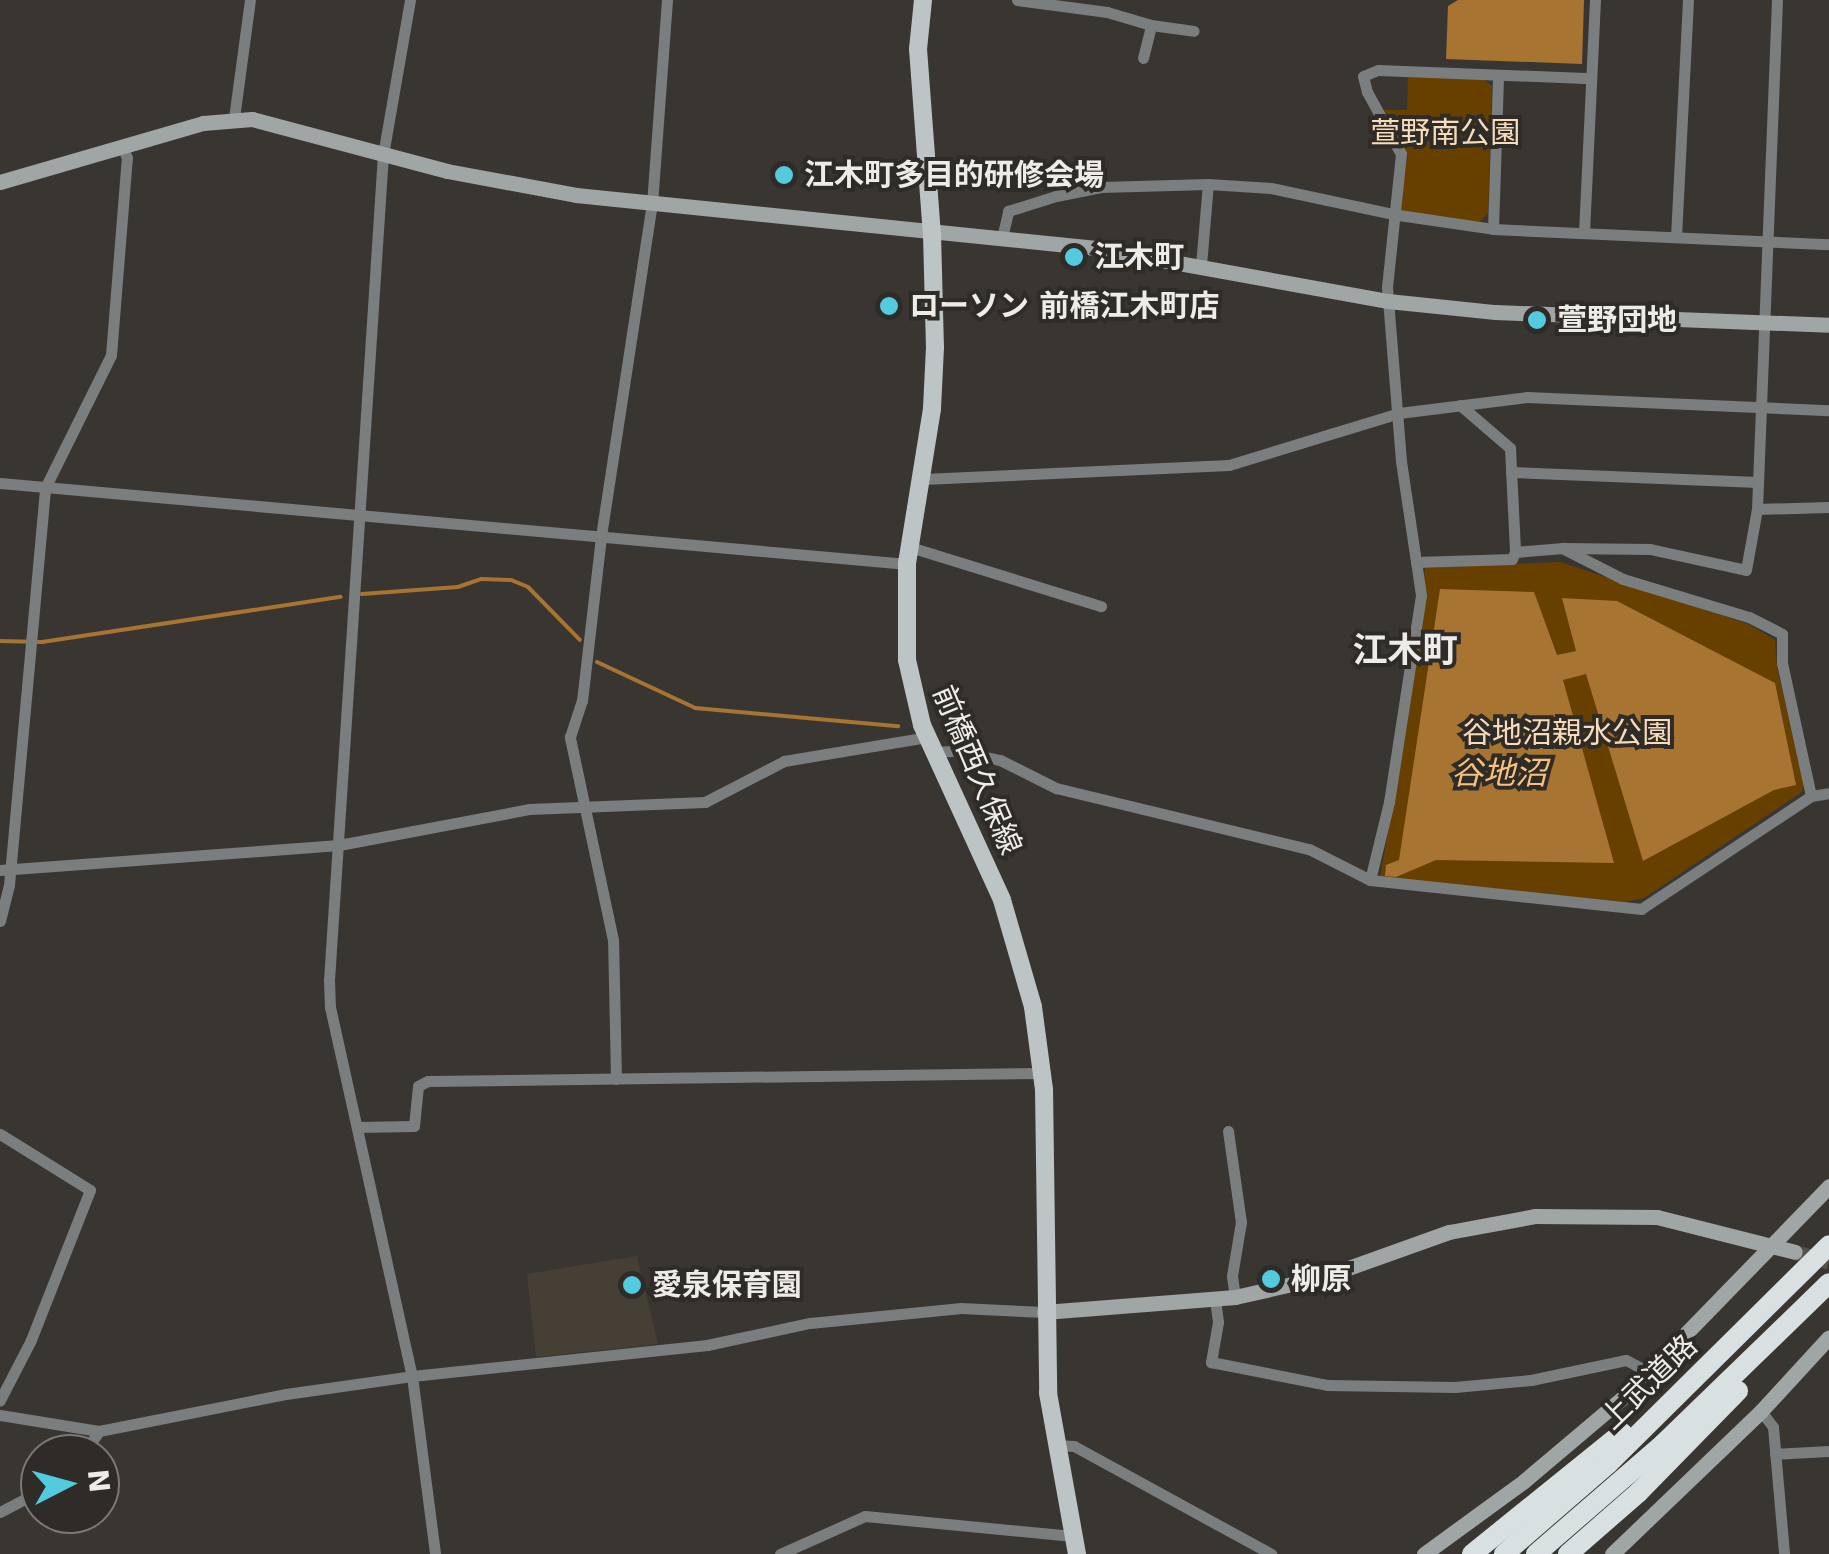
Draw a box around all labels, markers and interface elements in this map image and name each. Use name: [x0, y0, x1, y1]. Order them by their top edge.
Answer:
park label: 萱野南公園: [1370, 115, 1520, 151]
place label: 江木町多目的研修会場: [804, 157, 1104, 193]
marker: 江木町多目的研修会場: [773, 164, 795, 186]
place label: 江木町: [1094, 239, 1184, 275]
marker: 江木町: [1063, 246, 1085, 268]
place label: ローソン 前橋江木町店: [909, 288, 1219, 324]
marker: ローソン 前橋江木町店: [878, 295, 900, 317]
place label: 萱野団地: [1557, 302, 1677, 338]
marker: 萱野団地: [1526, 309, 1548, 331]
district label: 江木町: [1353, 629, 1457, 671]
street label: 前橋西久保線: [925, 680, 1029, 860]
park label: 谷地沼親水公園: [1462, 715, 1672, 751]
water label: 谷地沼: [1451, 754, 1547, 792]
place label: 柳原: [1291, 1261, 1351, 1297]
place label: 愛泉保育園: [652, 1267, 802, 1303]
marker: 柳原: [1260, 1268, 1282, 1290]
marker: 愛泉保育園: [621, 1274, 643, 1296]
street label: 上武道路: [1593, 1327, 1705, 1437]
north arrow: [20, 1434, 120, 1534]
text: N: [81, 1468, 116, 1494]

